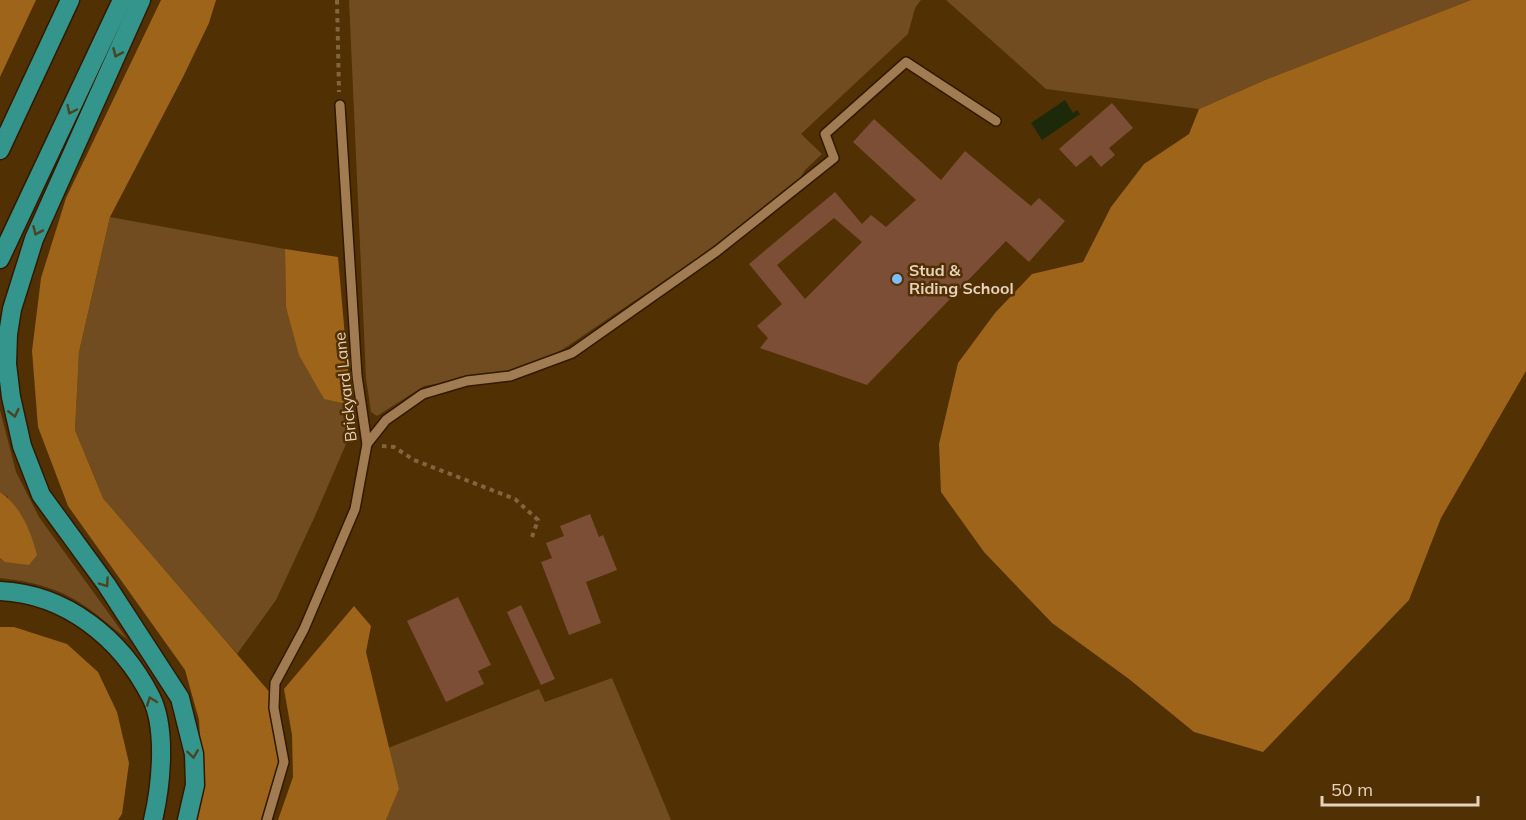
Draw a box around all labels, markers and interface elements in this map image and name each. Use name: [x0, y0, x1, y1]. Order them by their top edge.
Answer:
one-way arrow: [113, 47, 125, 58]
one-way arrow: [66, 104, 78, 115]
one-way arrow: [33, 225, 45, 236]
place label: Stud & Riding School: [909, 260, 1014, 298]
marker: Stud & Riding School: [890, 272, 904, 286]
street label: Brickyard Lane: [329, 331, 361, 443]
one-way arrow: [7, 408, 20, 418]
one-way arrow: [97, 577, 108, 588]
one-way arrow: [145, 696, 158, 706]
one-way arrow: [186, 749, 198, 759]
scale bar: [1322, 769, 1478, 807]
text: 50 m: [1331, 778, 1373, 801]

